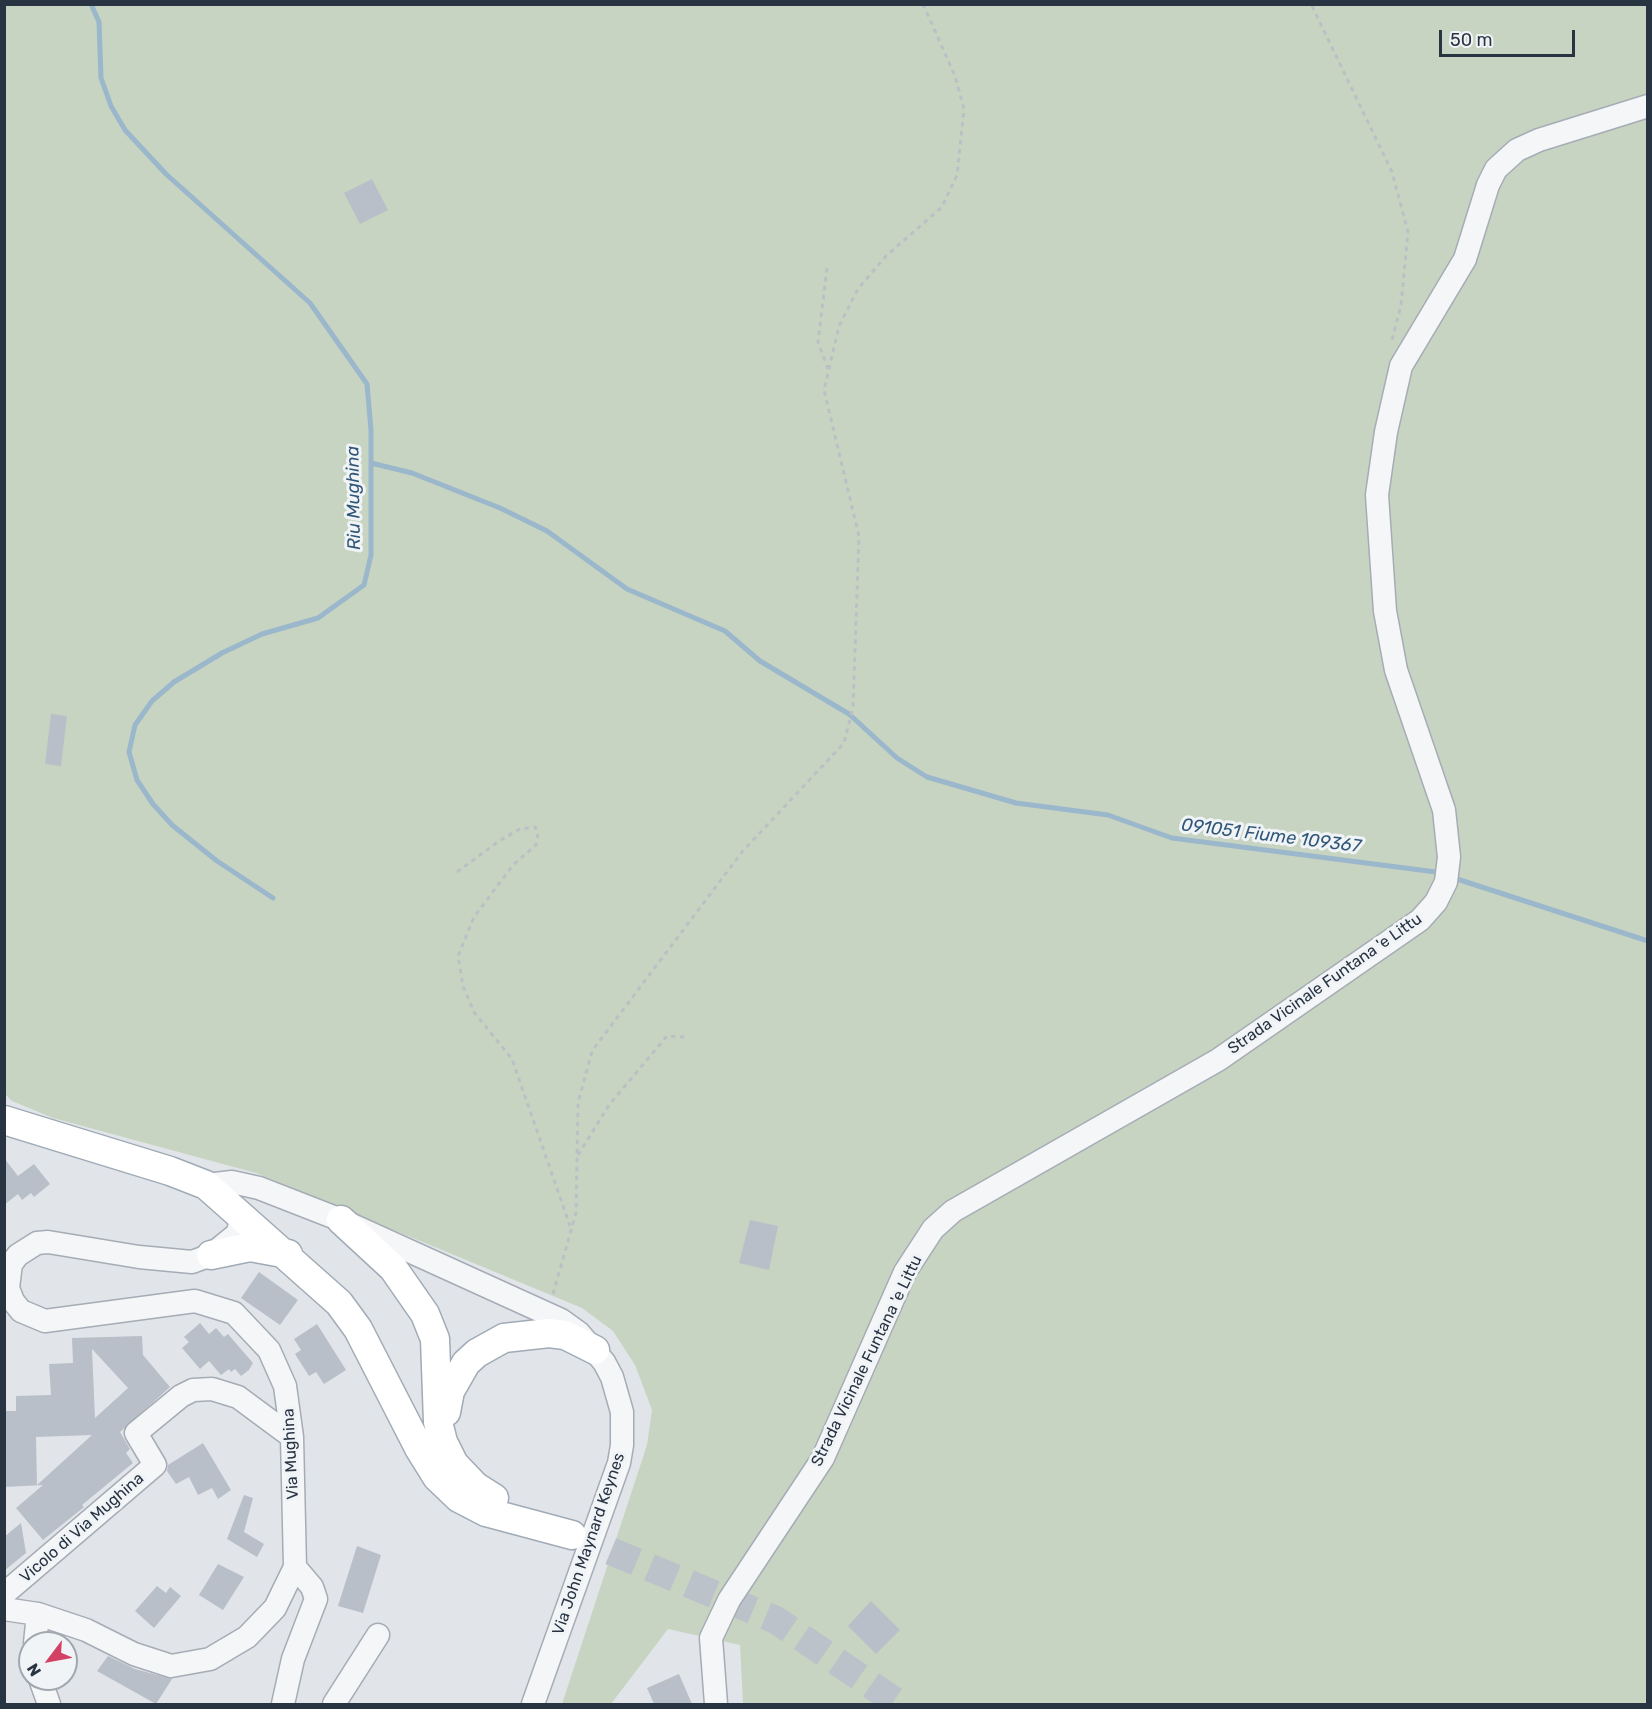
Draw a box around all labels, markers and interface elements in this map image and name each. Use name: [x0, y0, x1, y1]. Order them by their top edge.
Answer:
scale bar: [1442, 18, 1578, 56]
text: 50 m: [1450, 29, 1493, 51]
water label: Riu Mughina: [342, 446, 366, 550]
water label: 091051 Fiume 109367: [1180, 814, 1362, 858]
street label: Strada Vicinale Funtana 'e Littu: [1224, 909, 1426, 1059]
street label: Strada Vicinale Funtana 'e Littu: [807, 1252, 927, 1470]
street label: Via Mughina: [279, 1408, 303, 1500]
street label: Via John Maynard Keynes: [549, 1450, 629, 1638]
street label: Vicolo di Via Mughina: [16, 1469, 148, 1587]
north arrow: [18, 1631, 78, 1691]
text: N: [23, 1660, 45, 1680]

